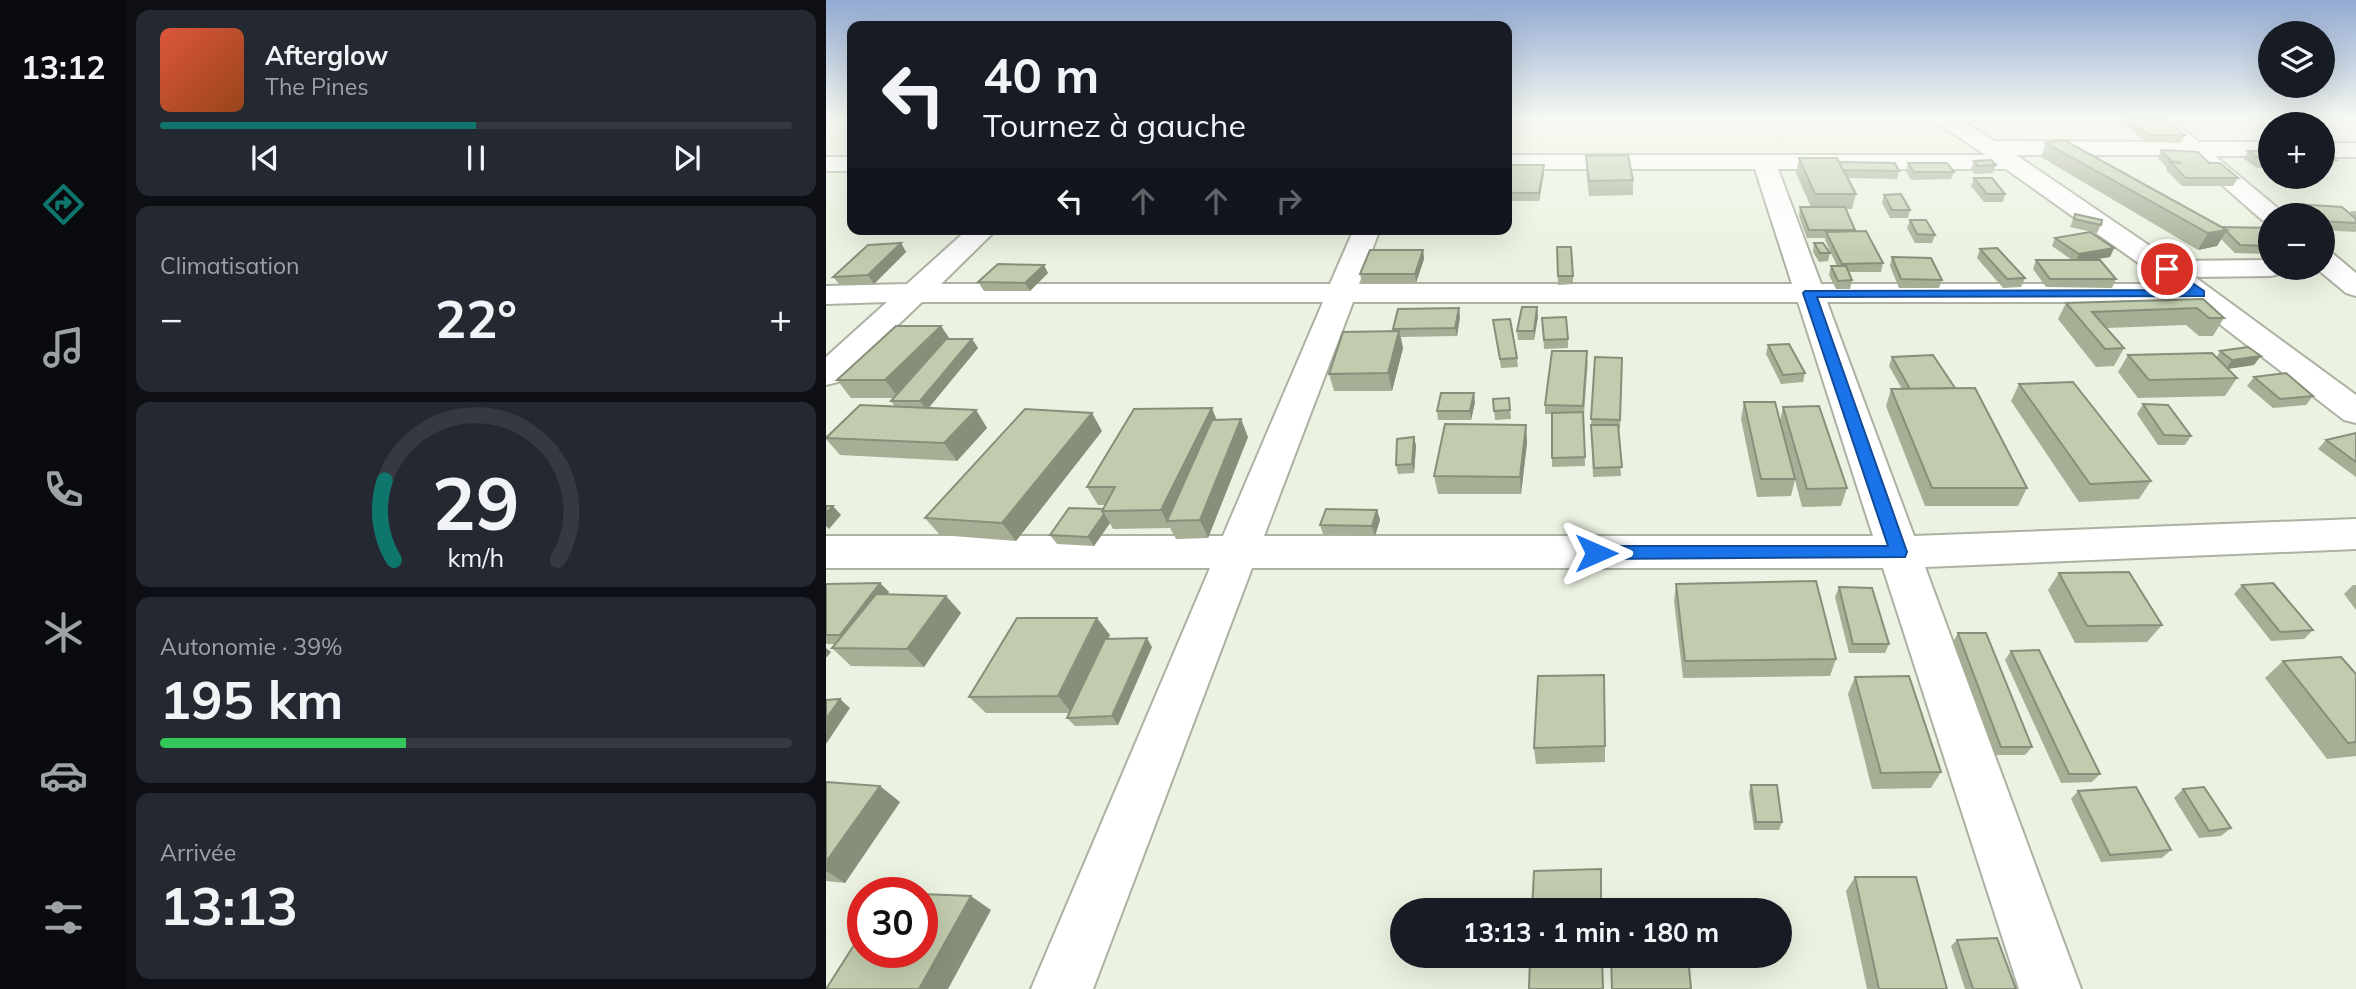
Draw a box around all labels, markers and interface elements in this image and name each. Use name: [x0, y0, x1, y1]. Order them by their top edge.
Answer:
map controls: [2258, 21, 2335, 280]
button: layers: [2258, 21, 2335, 98]
text: Afterglow: [265, 39, 388, 72]
text: 40 m: [983, 44, 1099, 105]
text: 13:12: [21, 47, 105, 87]
icon: left: [868, 49, 959, 140]
text: The Pines: [265, 72, 369, 101]
text: Tournez à gauche: [983, 105, 1246, 145]
button: +: [2258, 112, 2335, 189]
icon: previous: [246, 139, 284, 177]
icon: pause: [457, 139, 495, 177]
icon: next: [668, 139, 706, 177]
icon: directions: [39, 180, 88, 229]
icon: left: [1051, 182, 1089, 220]
icon: ahead: [1124, 182, 1162, 220]
icon: ahead: [1197, 182, 1235, 220]
icon: right: [1270, 182, 1308, 220]
button: −: [2258, 203, 2335, 280]
pin: [2137, 239, 2197, 299]
icon: arrive: [2148, 250, 2186, 288]
text: Climatisation: [160, 251, 300, 280]
text: 22°: [435, 286, 517, 351]
text: −: [160, 294, 183, 342]
text: +: [769, 294, 792, 342]
icon: music: [39, 323, 88, 372]
text: 29: [432, 458, 520, 549]
icon: phone: [39, 465, 88, 514]
position arrow: [1559, 516, 1633, 590]
text: km/h: [448, 542, 504, 573]
icon: climate: [39, 608, 88, 657]
text: Autonomie · 39%: [160, 632, 343, 661]
text: 195 km: [160, 667, 343, 732]
icon: car: [39, 751, 88, 800]
text: Arrivée: [160, 838, 236, 867]
text: 13:13: [160, 873, 298, 938]
speed limit sign: 30: [847, 877, 938, 968]
icon: filters: [39, 893, 88, 942]
text: 13:13 · 1 min · 180 m: [1463, 916, 1719, 949]

